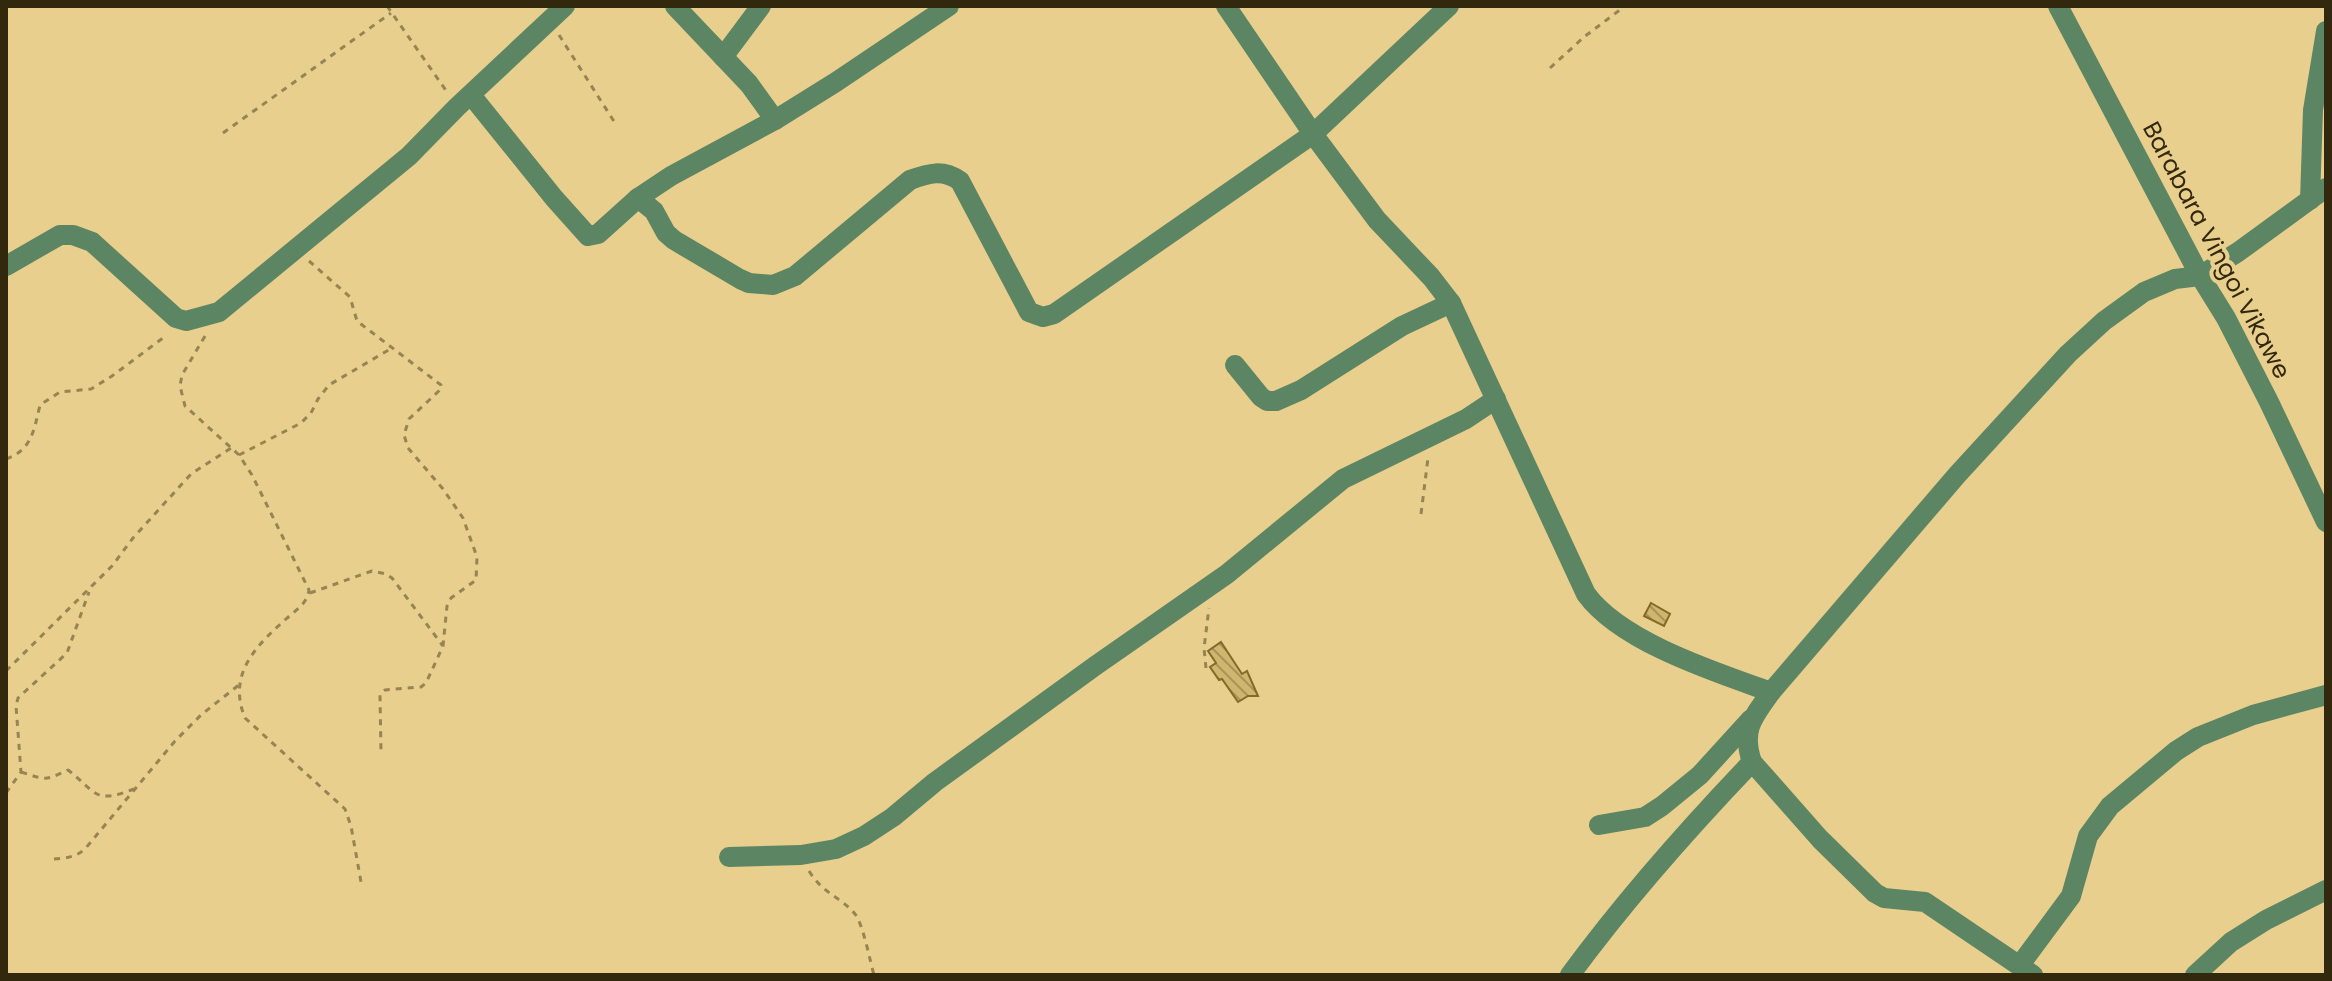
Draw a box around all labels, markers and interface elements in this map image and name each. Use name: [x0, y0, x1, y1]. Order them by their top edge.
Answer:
street label: Barabara Vingoi Vikawe: [2135, 116, 2299, 384]

